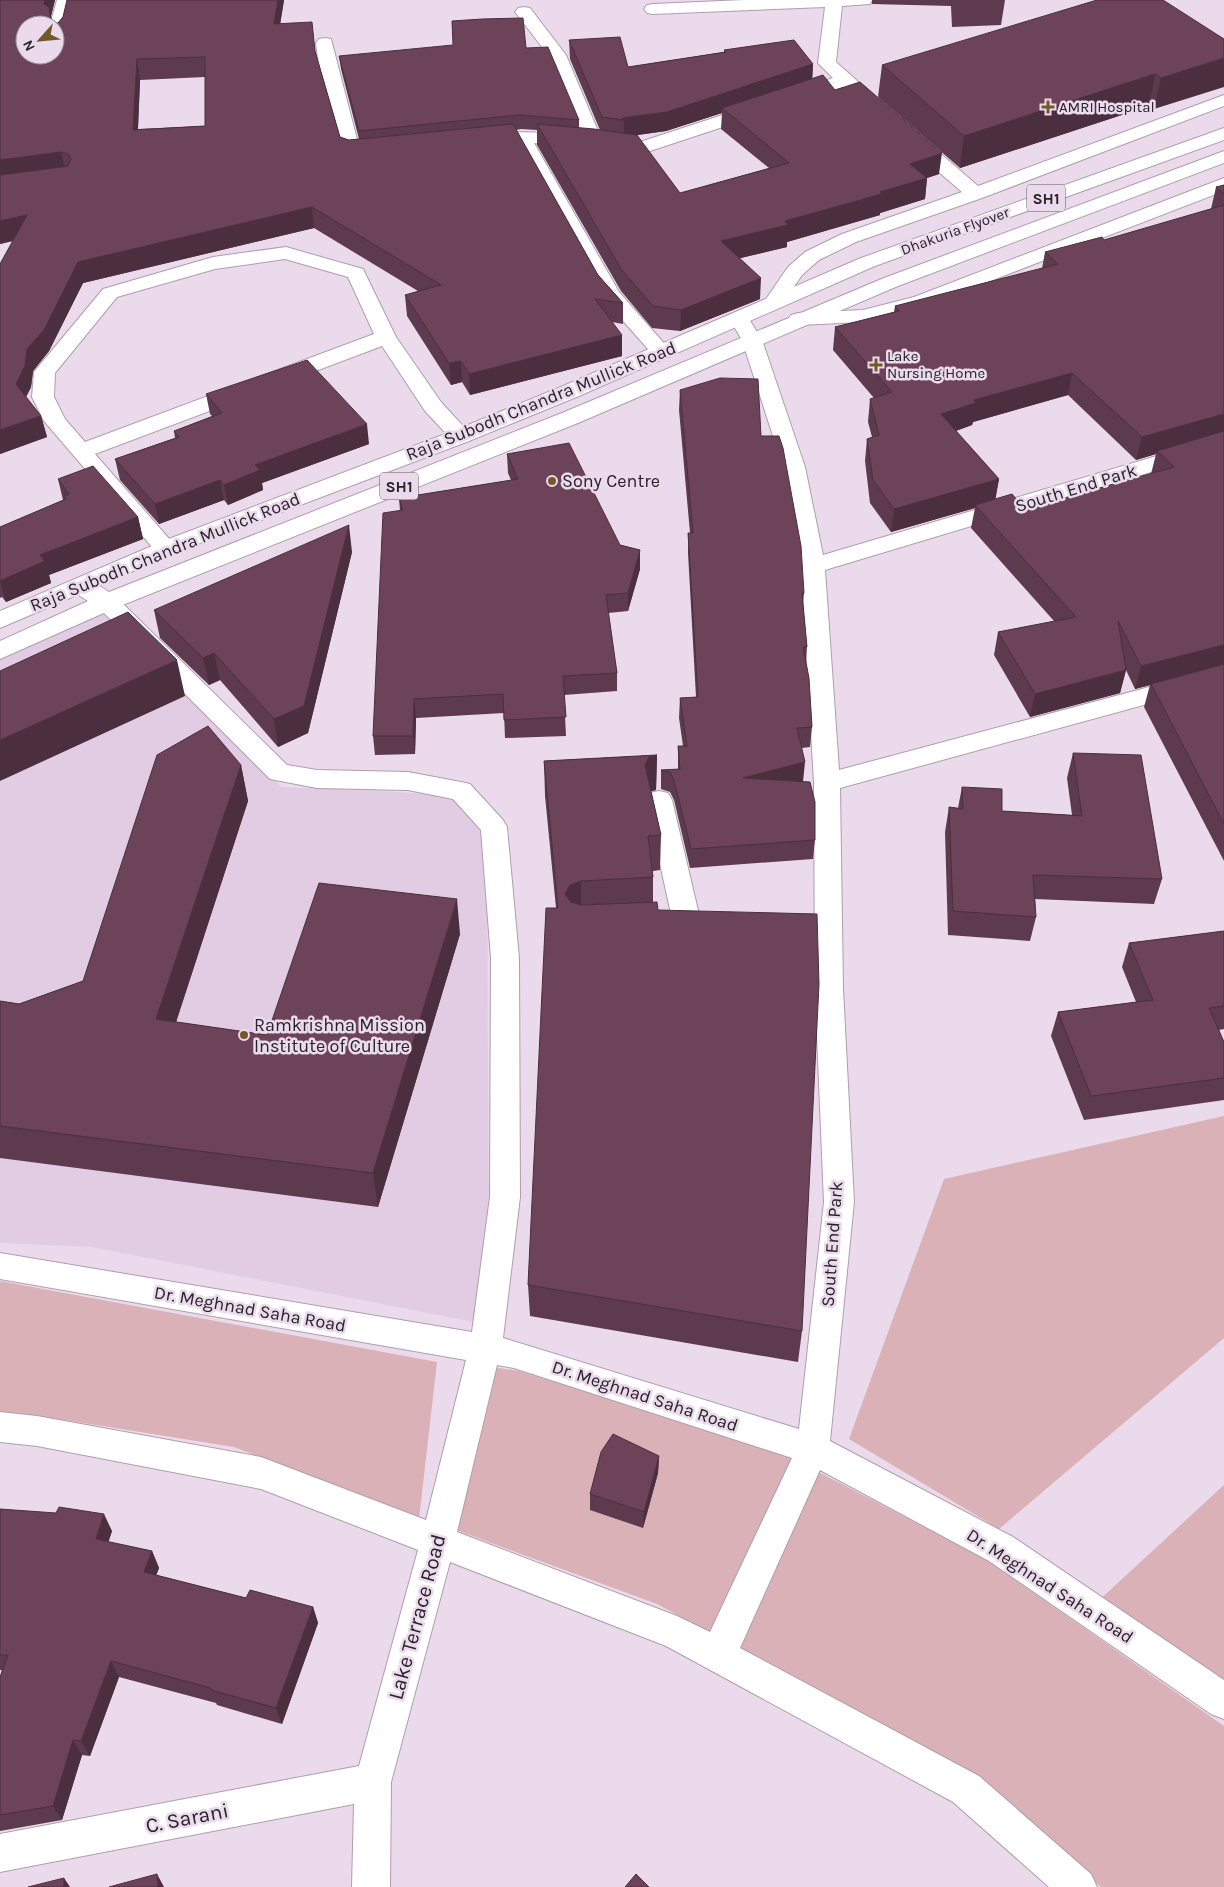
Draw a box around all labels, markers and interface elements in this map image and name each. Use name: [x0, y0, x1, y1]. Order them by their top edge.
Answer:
north arrow: [15, 15, 65, 65]
text: N: [19, 37, 39, 54]
place label: AMRI Hospital: [1059, 98, 1155, 116]
marker: AMRI Hospital: [1041, 100, 1055, 114]
road number: SH1: [1027, 184, 1065, 212]
street label: Dhakuria Flyover: [898, 203, 1012, 259]
street label: Raja Subodh Chandra Mullick Road: [403, 337, 679, 465]
place label: Lake Nursing Home: [887, 347, 985, 382]
marker: Lake Nursing Home: [869, 358, 883, 372]
street label: South End Park: [1013, 459, 1139, 517]
place label: Sony Centre: [562, 470, 660, 492]
road number: SH1: [380, 472, 418, 500]
marker: Sony Centre: [546, 475, 558, 487]
street label: Raja Subodh Chandra Mullick Road: [27, 488, 303, 616]
place label: Ramkrishna Mission Institute of Culture: [254, 1014, 425, 1057]
marker: Ramkrishna Mission Institute of Culture: [238, 1029, 250, 1041]
street label: South End Park: [817, 1180, 847, 1308]
street label: Dr. Meghnad Saha Road: [152, 1281, 348, 1337]
street label: Dr. Meghnad Saha Road: [549, 1356, 741, 1436]
street label: Dr. Meghnad Saha Road: [963, 1524, 1137, 1648]
street label: Lake Terrace Road: [383, 1532, 451, 1702]
street label: C. Sarani: [144, 1798, 230, 1838]

